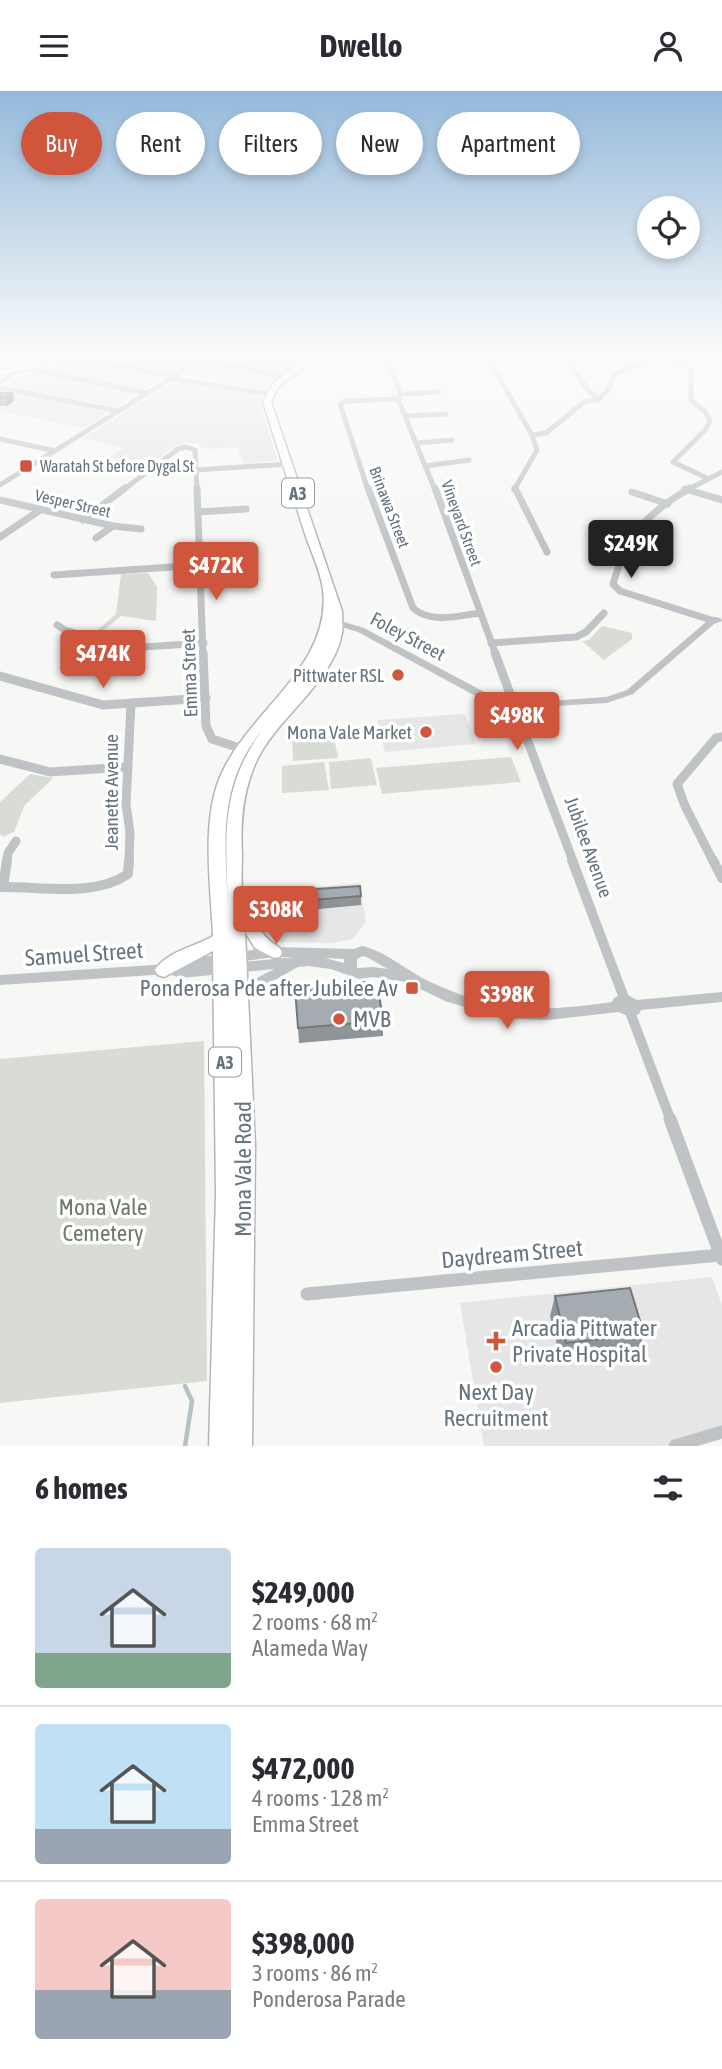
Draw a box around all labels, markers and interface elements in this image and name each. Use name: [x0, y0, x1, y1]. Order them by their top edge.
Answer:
icon: menu: [35, 27, 73, 65]
text: Dwello: [320, 27, 402, 64]
icon: person: [649, 27, 687, 65]
chip: Buy: [21, 112, 102, 175]
chip: Rent: [116, 112, 205, 175]
chip: Filters: [219, 112, 322, 175]
chip: New: [336, 112, 423, 175]
chip: Apartment: [437, 112, 580, 175]
map controls: [637, 196, 700, 259]
button: locate: [637, 196, 700, 259]
place label: Waratah St before Dygal St: [40, 457, 195, 476]
marker: Waratah St before Dygal St: [18, 458, 34, 474]
street label: Brinawa Street: [366, 464, 414, 550]
street label: Vineyard Street: [437, 478, 486, 569]
road number: A3: [282, 479, 314, 507]
street label: Vesper Street: [33, 486, 113, 522]
pin: $249K: [582, 521, 680, 580]
text: $249K: [604, 530, 658, 556]
pin: $472K: [167, 543, 265, 602]
text: $472K: [189, 552, 243, 578]
street label: Foley Street: [367, 607, 449, 665]
street label: Emma Street: [176, 628, 202, 718]
pin: $474K: [54, 631, 152, 690]
text: $474K: [76, 640, 130, 666]
place label: Pittwater RSL: [293, 664, 385, 686]
marker: Pittwater RSL: [390, 667, 406, 683]
pin: $498K: [468, 693, 566, 752]
text: $498K: [490, 702, 544, 728]
place label: Mona Vale Market: [287, 721, 412, 743]
marker: Mona Vale Market: [418, 724, 434, 740]
street label: Jeanette Avenue: [100, 734, 122, 850]
street label: Jubilee Avenue: [561, 794, 617, 900]
pin: $308K: [227, 887, 325, 946]
text: $308K: [249, 896, 303, 922]
street label: Samuel Street: [24, 937, 144, 971]
pin: $398K: [458, 971, 556, 1031]
place label: Ponderosa Pde after Jubilee Av: [140, 975, 398, 1001]
marker: Ponderosa Pde after Jubilee Av: [404, 980, 420, 996]
text: $398K: [480, 981, 534, 1007]
place label: MVB: [353, 1006, 391, 1032]
marker: MVB: [331, 1011, 347, 1027]
road number: A3: [209, 1047, 241, 1077]
street label: Mona Vale Road: [230, 1101, 256, 1237]
park label: Mona Vale Cemetery: [59, 1194, 147, 1246]
street label: Daydream Street: [440, 1235, 584, 1273]
place label: Arcadia Pittwater Private Hospital: [512, 1315, 658, 1367]
marker: Arcadia Pittwater Private Hospital: [486, 1331, 506, 1351]
marker: Next Day Recruitment: [488, 1359, 504, 1375]
place label: Next Day Recruitment: [444, 1379, 548, 1431]
icon: filters: [649, 1469, 687, 1507]
text: 6 homes: [35, 1471, 128, 1505]
text: $249,000: [252, 1575, 355, 1609]
icon: home: [91, 1576, 175, 1660]
text: 2 rooms · 68 m²: [252, 1609, 378, 1635]
text: Alameda Way: [252, 1635, 368, 1661]
text: $472,000: [252, 1751, 355, 1785]
icon: home: [91, 1752, 175, 1836]
text: 4 rooms · 128 m²: [252, 1785, 389, 1811]
text: Emma Street: [252, 1811, 359, 1837]
text: $398,000: [252, 1926, 355, 1960]
icon: home: [91, 1927, 175, 2011]
text: 3 rooms · 86 m²: [252, 1960, 378, 1986]
text: Ponderosa Parade: [252, 1986, 406, 2012]

